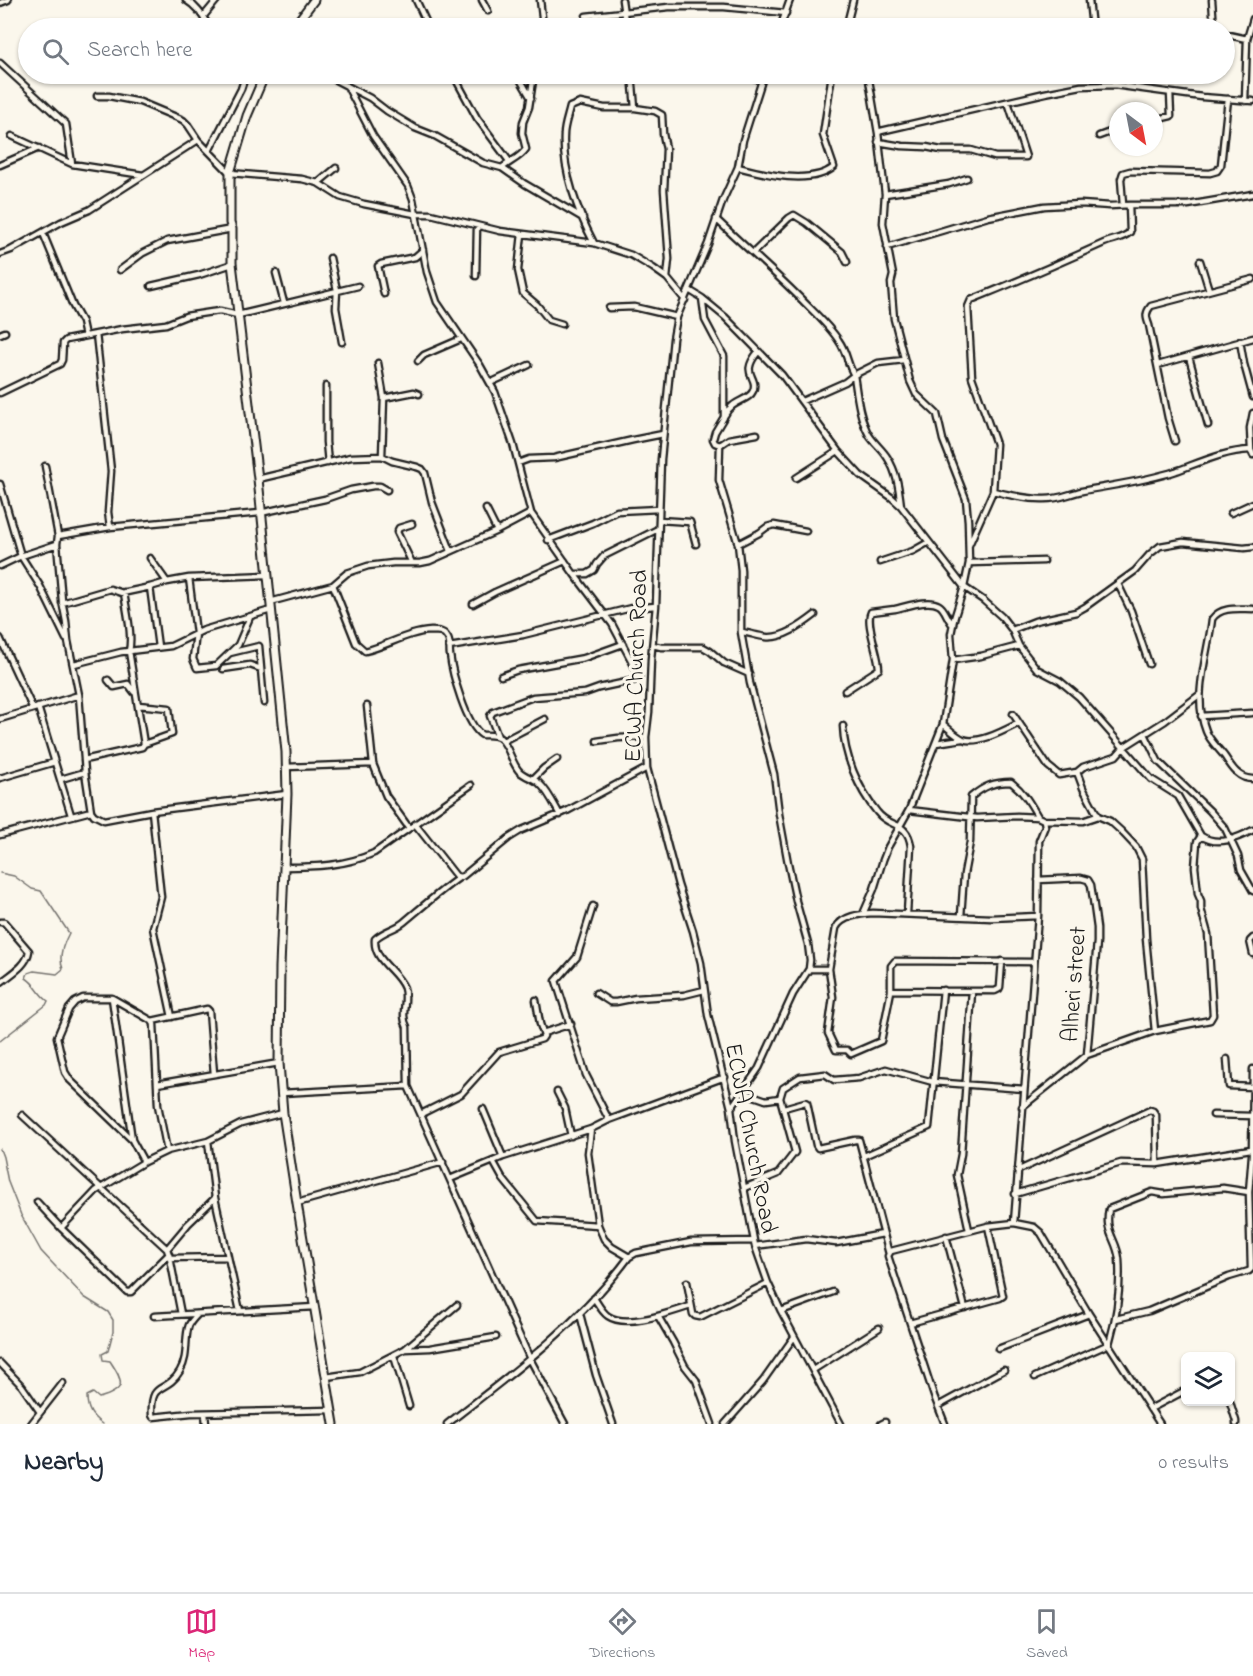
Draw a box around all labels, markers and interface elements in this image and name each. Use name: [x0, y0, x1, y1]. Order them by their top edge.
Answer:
search box: [18, 18, 1235, 84]
icon: search: [39, 35, 72, 68]
text: Search here: [87, 35, 192, 67]
north arrow: [1109, 102, 1163, 156]
street label: ECWA Church Road: [617, 569, 658, 763]
street label: Alheri street: [1054, 925, 1097, 1043]
street label: ECWA Church Road: [714, 1040, 785, 1237]
map controls: [1181, 1352, 1235, 1406]
button: layers: [1181, 1352, 1235, 1406]
text: Nearby: [24, 1444, 103, 1482]
text: 0 results: [1158, 1449, 1229, 1478]
tab: Map: [185, 1605, 218, 1665]
tab: Directions: [589, 1605, 655, 1665]
tab: Saved: [1026, 1605, 1068, 1665]

